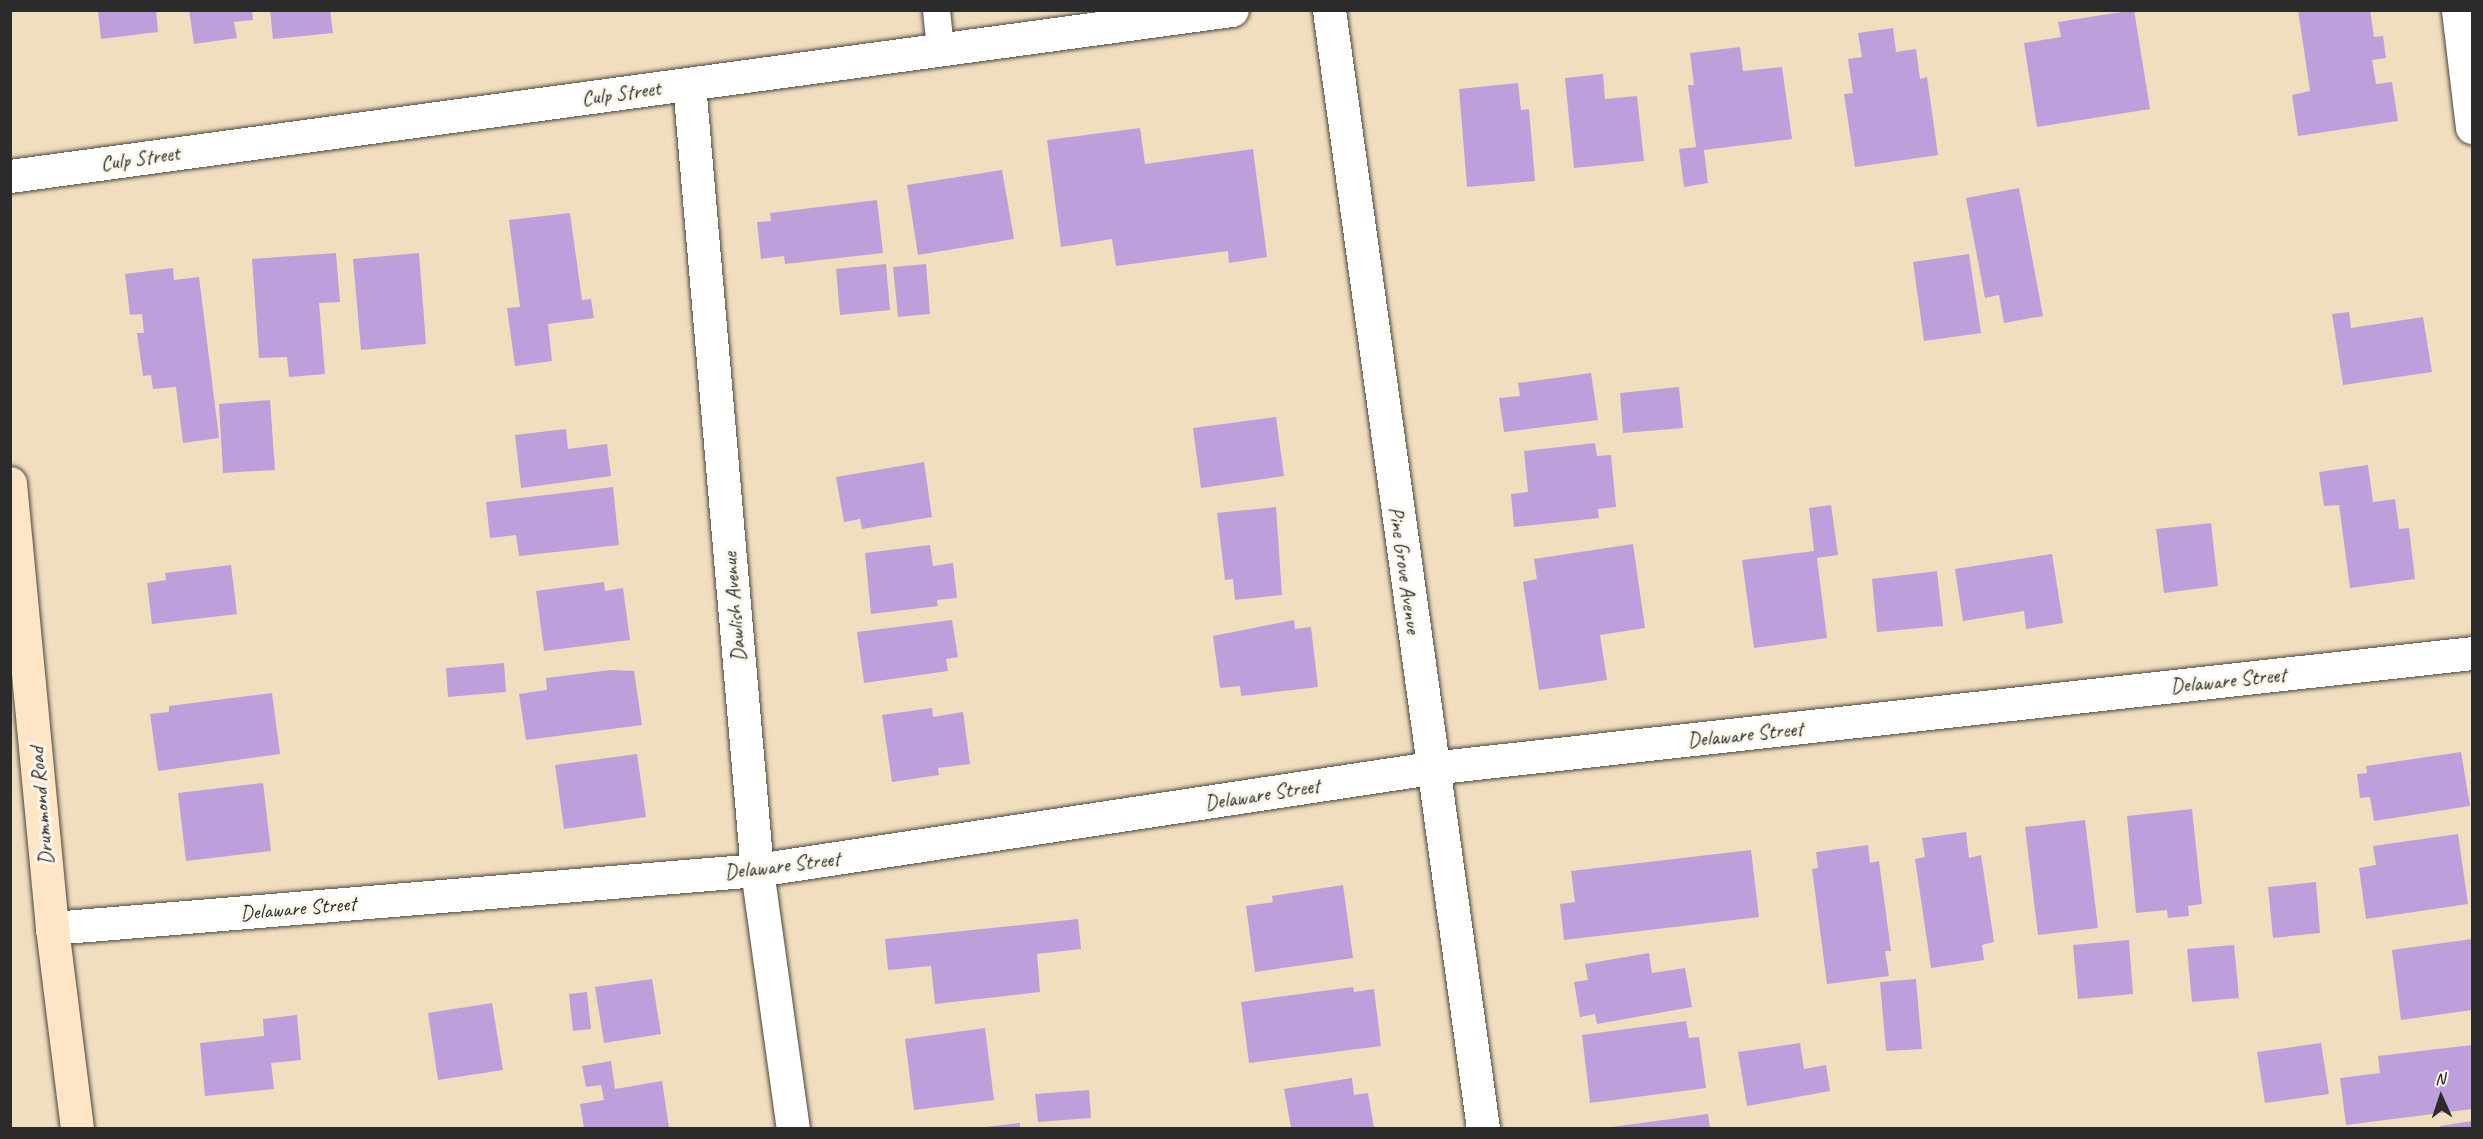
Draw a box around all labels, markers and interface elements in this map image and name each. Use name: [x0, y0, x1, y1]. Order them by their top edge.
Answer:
street label: Culp Street: [580, 75, 662, 111]
street label: Culp Street: [99, 140, 181, 176]
street label: Pine Grove Avenue: [1384, 505, 1426, 635]
street label: Dawlish Avenue: [717, 551, 751, 663]
street label: Delaware Street: [2169, 661, 2287, 699]
street label: Delaware Street: [1686, 715, 1804, 753]
street label: Drummond Road: [23, 746, 59, 866]
street label: Delaware Street: [1203, 772, 1321, 816]
street label: Delaware Street: [723, 845, 841, 885]
street label: Delaware Street: [239, 890, 357, 926]
north arrow: [2411, 1067, 2471, 1127]
text: N: [2435, 1069, 2446, 1089]

